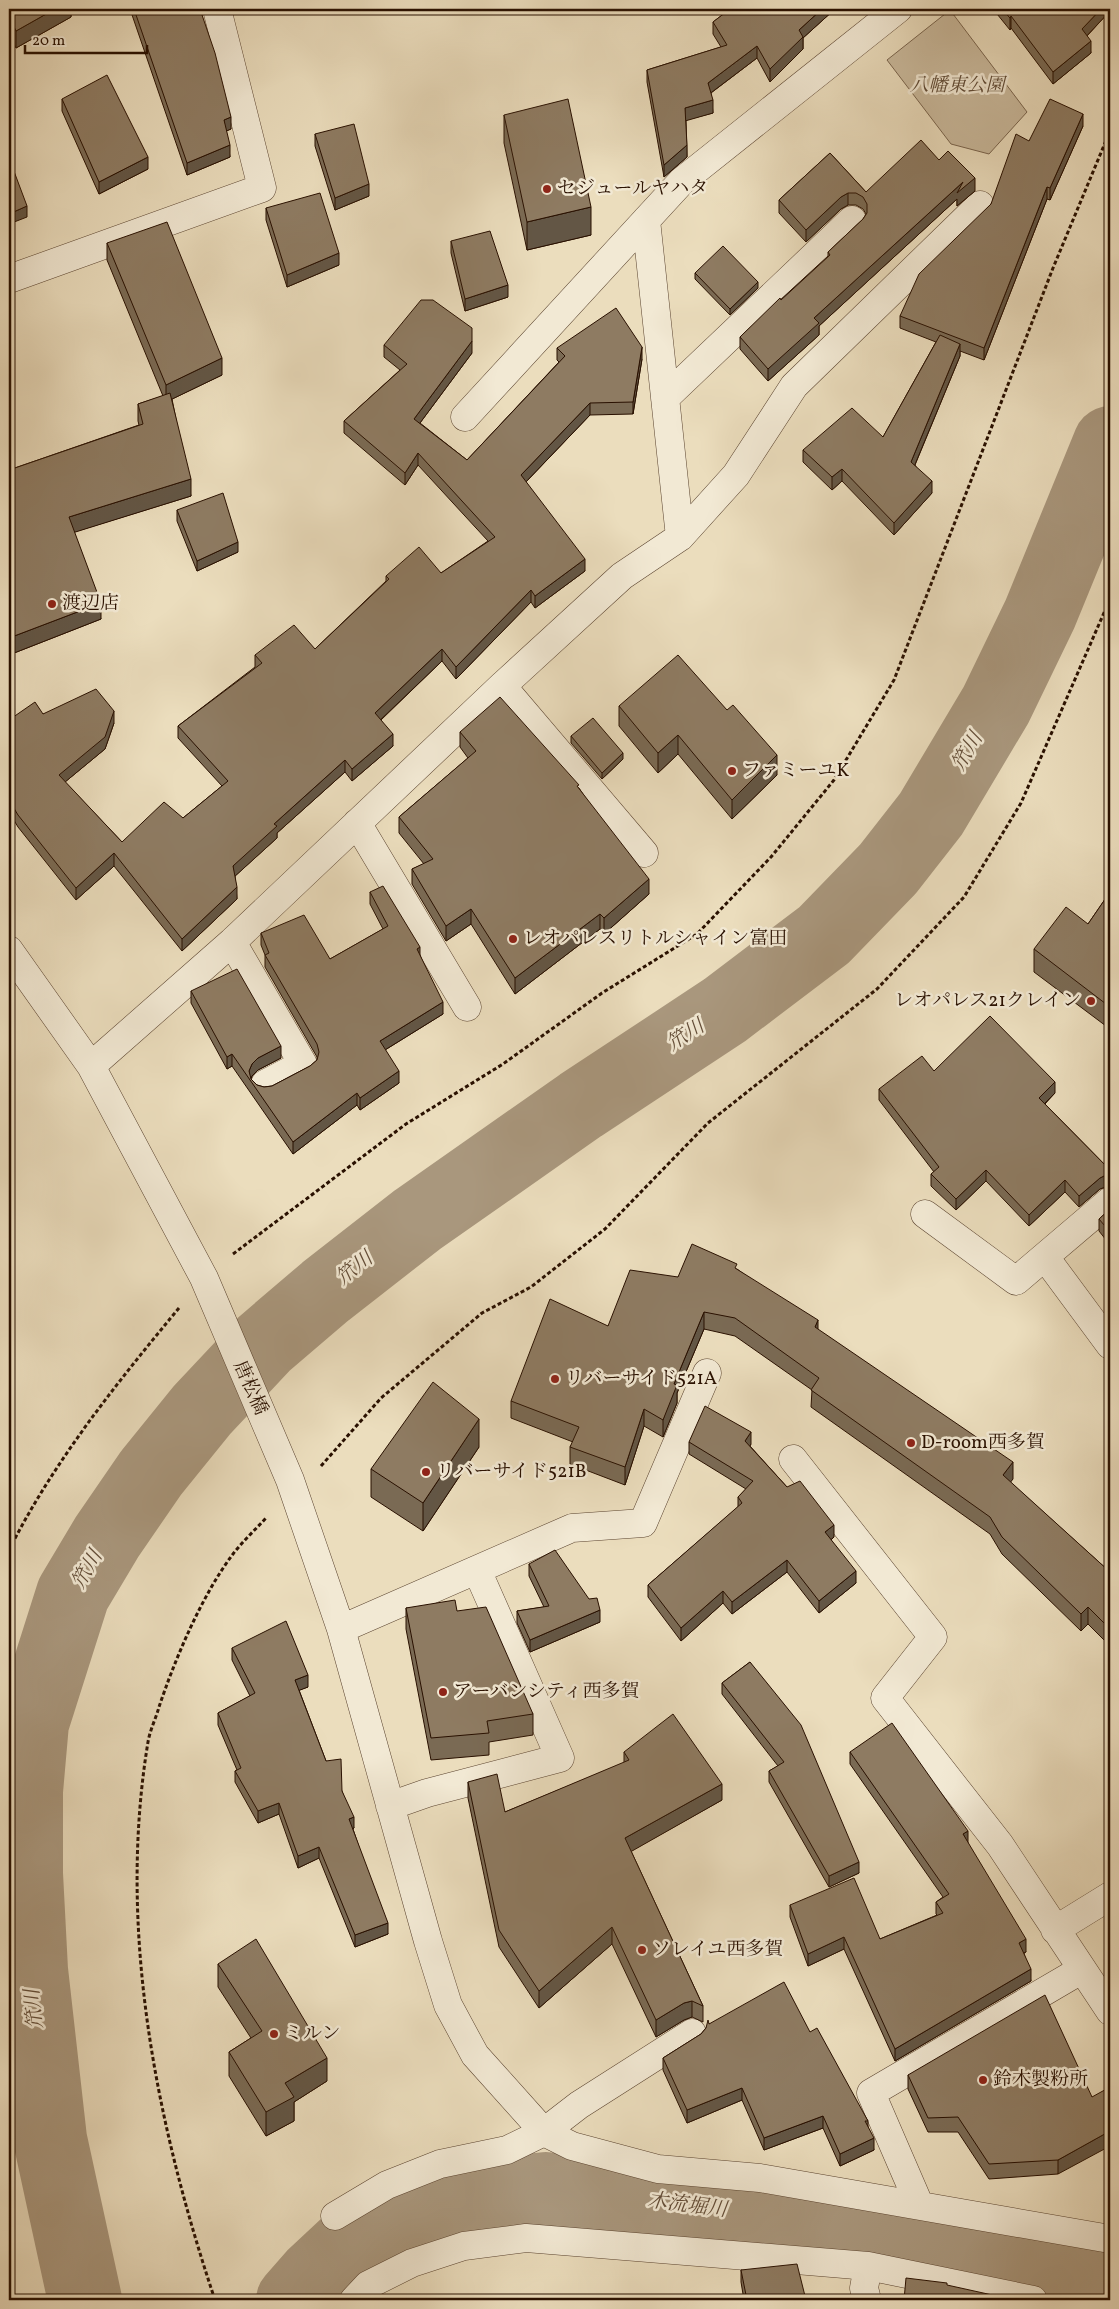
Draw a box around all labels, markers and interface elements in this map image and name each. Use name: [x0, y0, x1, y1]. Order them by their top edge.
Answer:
scale bar: [25, 22, 148, 54]
text: 20 m: [32, 31, 65, 52]
park label: 八幡東公園: [909, 73, 1007, 99]
place label: セジュールヤハタ: [557, 176, 708, 202]
marker: セジュールヤハタ: [541, 183, 553, 195]
place label: 渡辺店: [62, 591, 119, 617]
marker: 渡辺店: [46, 598, 58, 610]
water label: 笊川: [946, 726, 991, 776]
place label: ファミーユK: [742, 758, 850, 784]
marker: ファミーユK: [726, 765, 738, 777]
place label: レオパレスリトルシャイン富田: [523, 926, 787, 952]
marker: レオパレスリトルシャイン富田: [507, 933, 519, 945]
place label: レオパレス21クレイン: [894, 988, 1081, 1014]
marker: レオパレス21クレイン: [1085, 995, 1097, 1007]
water label: 笊川: [662, 1012, 712, 1059]
water label: 笊川: [331, 1244, 381, 1292]
street label: 唐松橋: [227, 1357, 273, 1419]
place label: リバーサイド521A: [565, 1366, 717, 1392]
marker: リバーサイド521A: [549, 1373, 561, 1385]
place label: D-room西多賀: [921, 1430, 1045, 1456]
marker: D-room西多賀: [905, 1437, 917, 1449]
place label: リバーサイド521B: [436, 1459, 587, 1485]
marker: リバーサイド521B: [420, 1466, 432, 1478]
water label: 笊川: [66, 1544, 111, 1594]
place label: アーバンシティ西多賀: [453, 1679, 640, 1705]
marker: アーバンシティ西多賀: [437, 1686, 449, 1698]
place label: ソレイユ西多賀: [652, 1937, 783, 1963]
marker: ソレイユ西多賀: [636, 1944, 648, 1956]
water label: 笊川: [19, 1986, 51, 2030]
place label: ミルン: [284, 2021, 341, 2047]
marker: ミルン: [268, 2028, 280, 2040]
place label: 鈴木製粉所: [993, 2067, 1088, 2093]
marker: 鈴木製粉所: [977, 2074, 989, 2086]
water label: 木流堀川: [646, 2187, 730, 2225]

